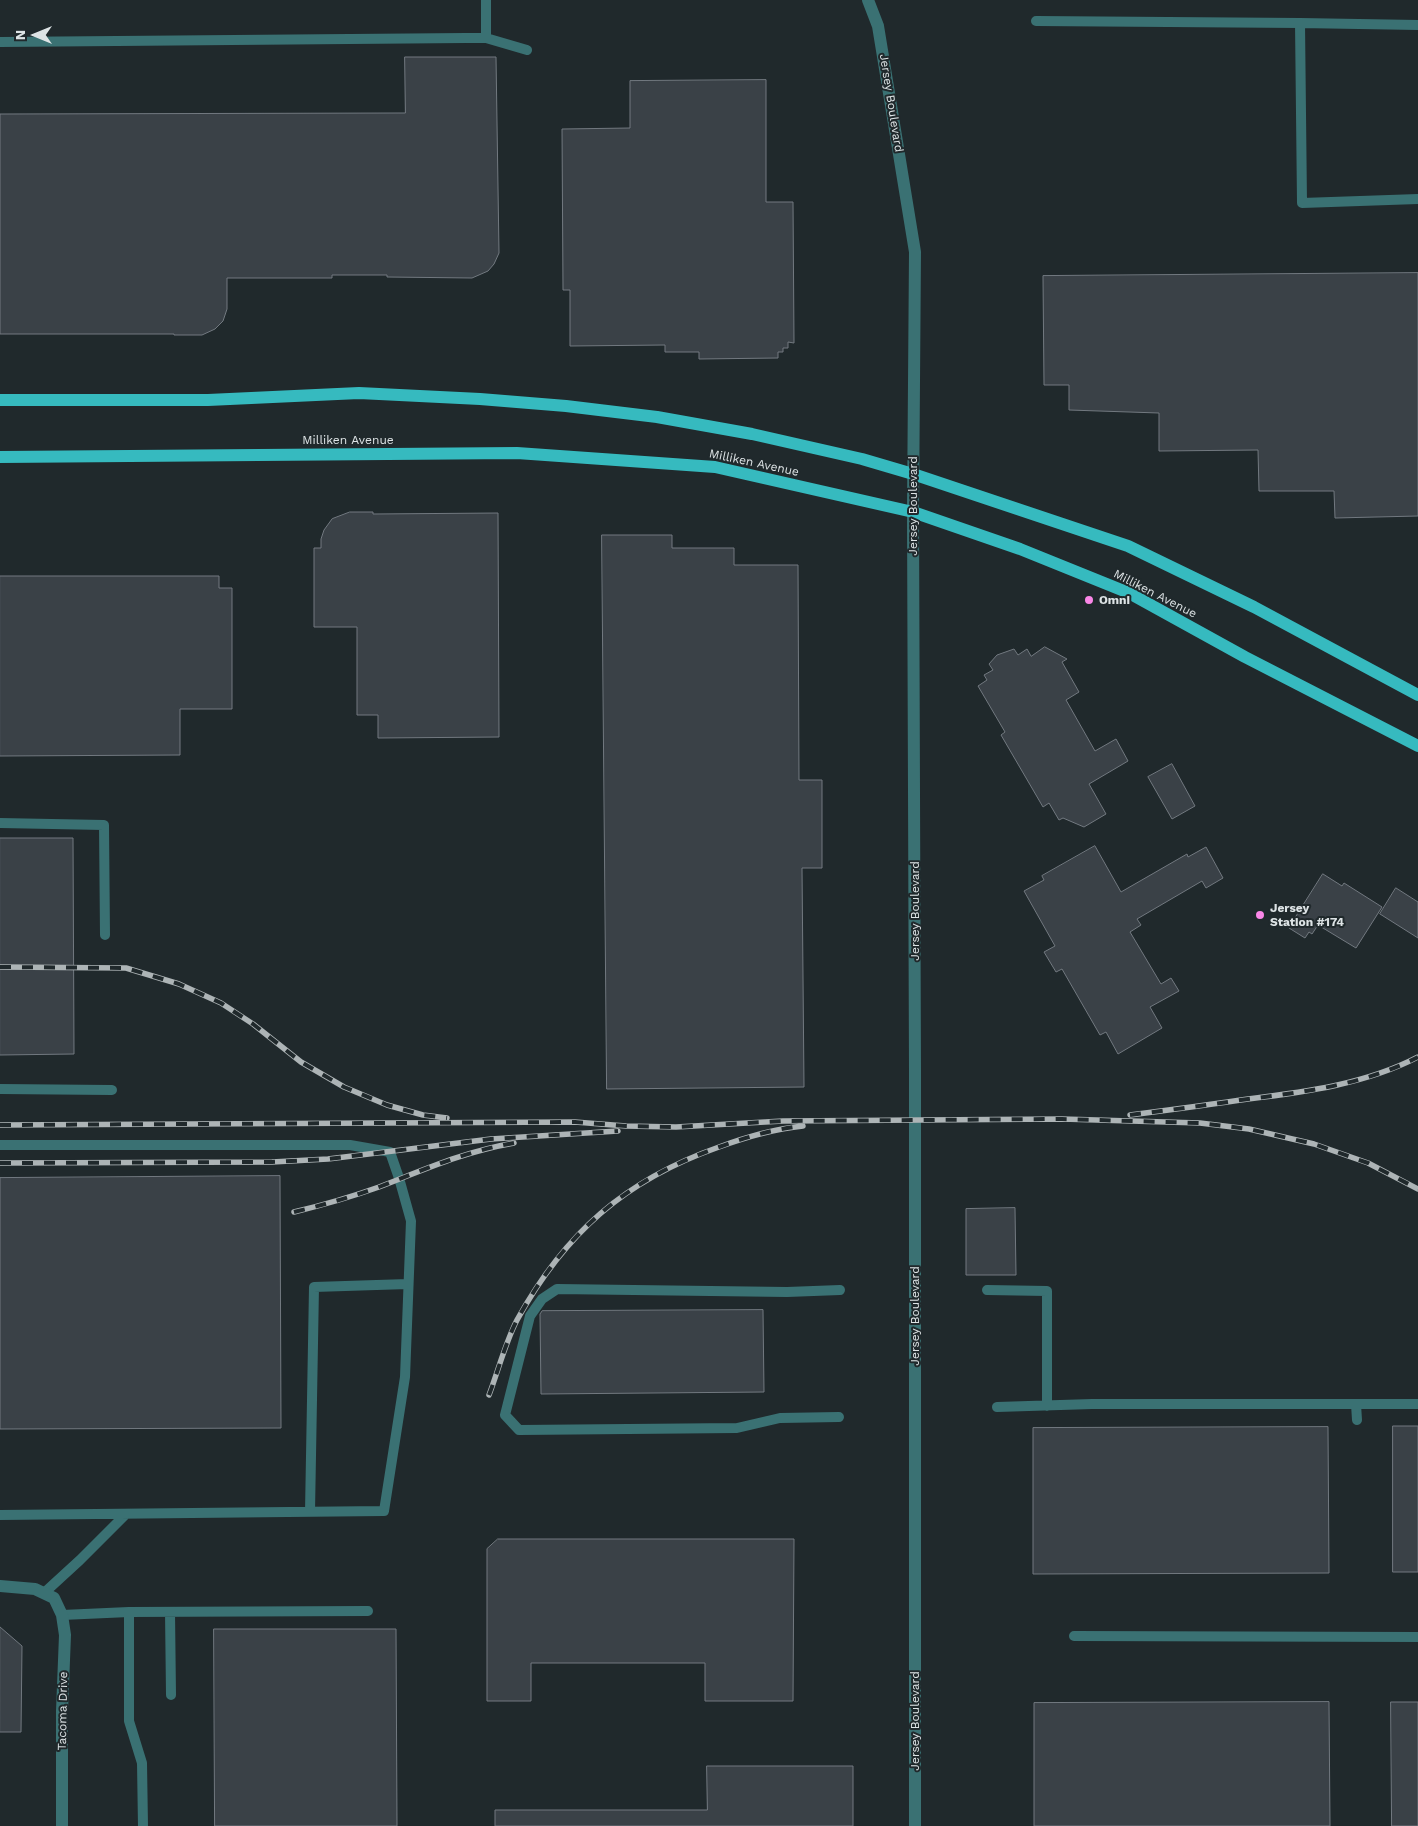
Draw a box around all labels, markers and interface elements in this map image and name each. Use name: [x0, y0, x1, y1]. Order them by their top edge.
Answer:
north arrow: [10, 10, 60, 60]
text: N: [12, 30, 28, 40]
street label: Jersey Boulevard: [876, 53, 906, 153]
street label: Milliken Avenue: [302, 433, 394, 447]
street label: Milliken Avenue: [708, 446, 800, 480]
street label: Jersey Boulevard: [906, 456, 920, 556]
street label: Milliken Avenue: [1111, 567, 1199, 621]
place label: Omni: [1099, 593, 1130, 607]
marker: Omni: [1083, 594, 1095, 606]
street label: Jersey Boulevard: [908, 861, 922, 961]
place label: Jersey Station #174: [1270, 901, 1344, 929]
marker: Jersey Station #174: [1254, 909, 1266, 921]
street label: Jersey Boulevard: [908, 1266, 922, 1366]
street label: Tacoma Drive: [55, 1671, 71, 1751]
street label: Jersey Boulevard: [908, 1671, 922, 1771]

